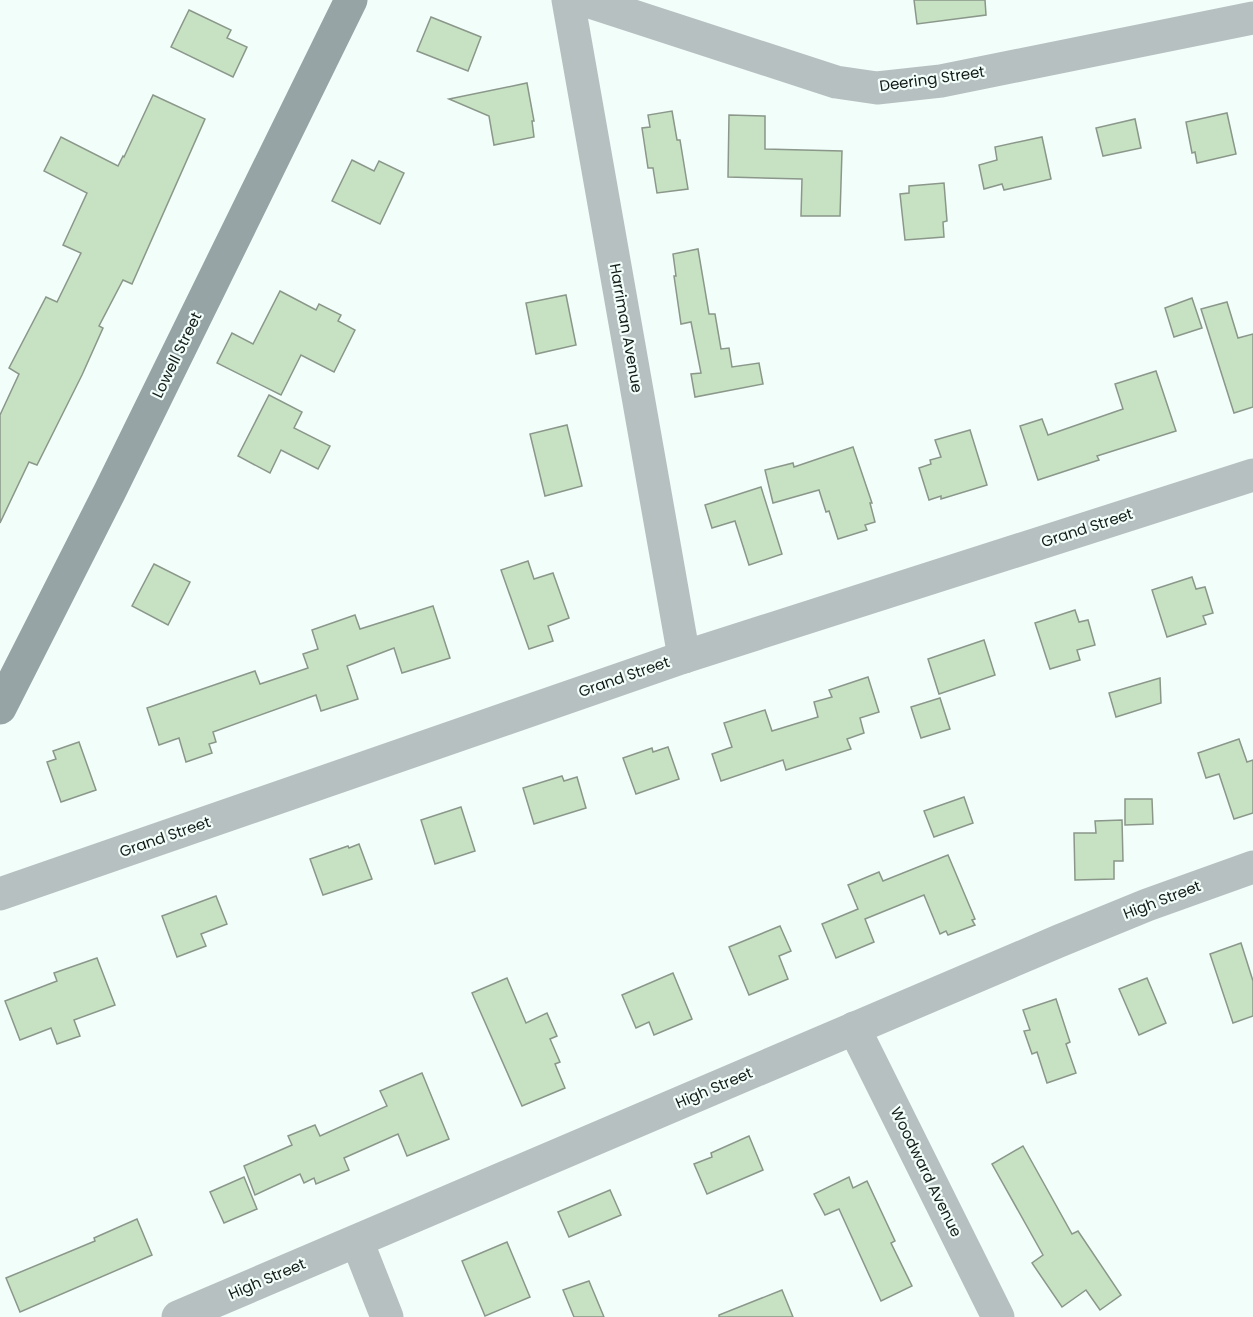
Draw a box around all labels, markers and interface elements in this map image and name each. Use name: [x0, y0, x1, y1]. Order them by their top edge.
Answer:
street label: Deering Street: [878, 61, 986, 96]
street label: Harriman Avenue: [605, 262, 648, 394]
street label: Lowell Street: [147, 308, 206, 401]
street label: Grand Street: [1038, 503, 1135, 552]
street label: Grand Street: [575, 651, 672, 702]
street label: Grand Street: [116, 811, 213, 862]
street label: High Street: [1120, 875, 1204, 924]
street label: High Street: [672, 1062, 756, 1113]
street label: Woodward Avenue: [886, 1103, 967, 1240]
street label: High Street: [225, 1253, 309, 1304]

